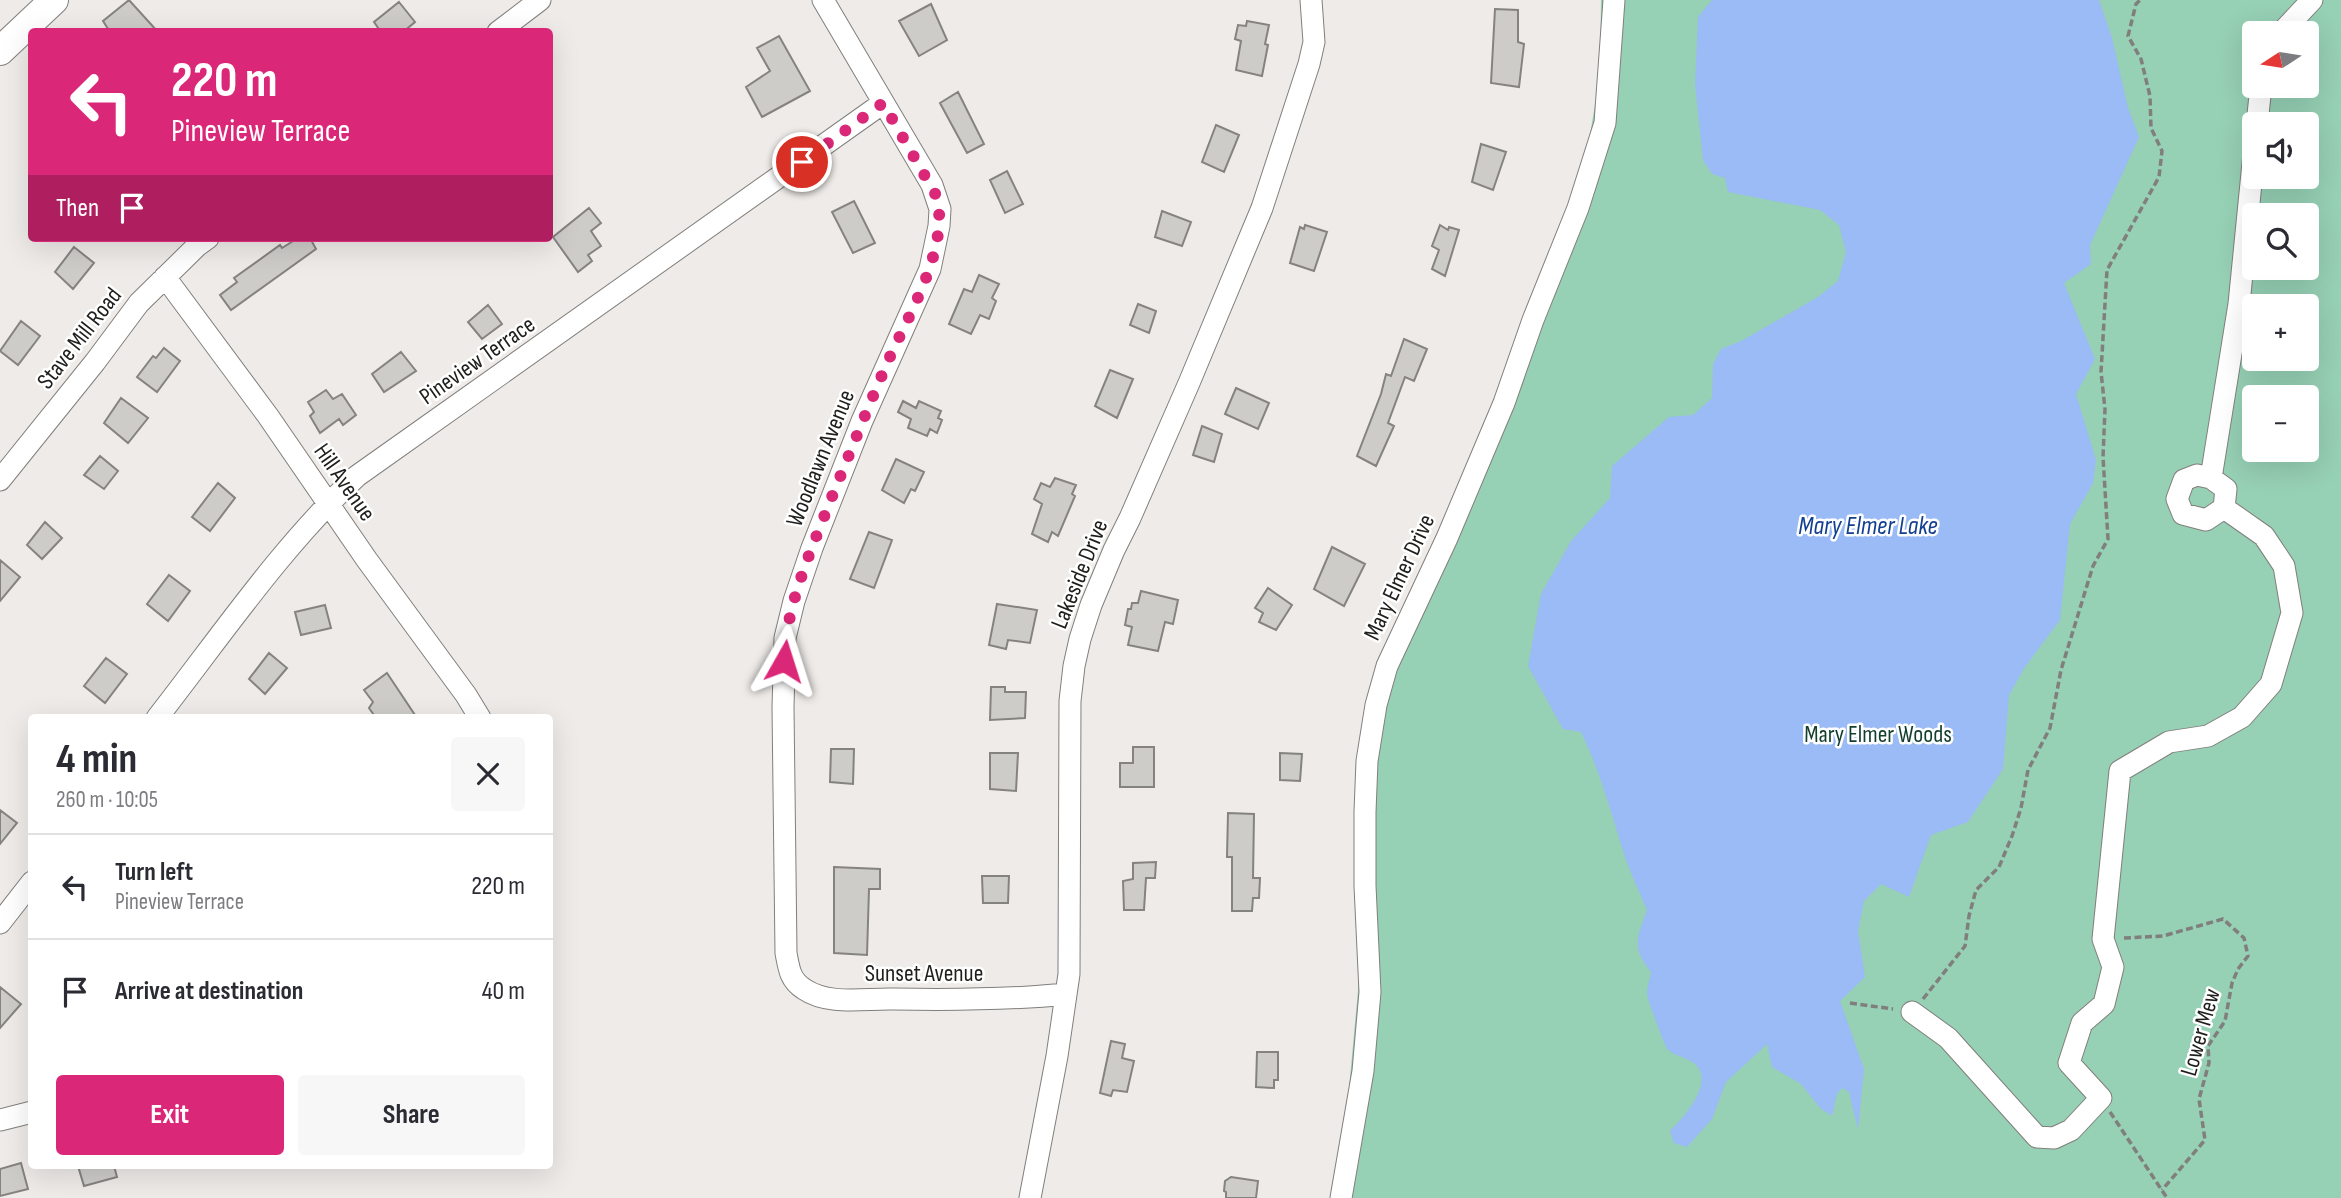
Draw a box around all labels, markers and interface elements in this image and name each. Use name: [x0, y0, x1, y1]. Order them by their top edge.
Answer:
north arrow: [2242, 21, 2319, 98]
map controls: [2242, 21, 2319, 462]
text: 220 m: [171, 52, 277, 111]
icon: left: [56, 56, 147, 147]
text: Pineview Terrace: [171, 112, 350, 151]
button: sound: [2242, 112, 2319, 189]
pin: [772, 132, 832, 192]
icon: arrive: [783, 143, 821, 181]
icon: arrive: [113, 189, 151, 227]
text: Then: [56, 193, 99, 224]
button: search: [2242, 203, 2319, 280]
street label: Stave Mill Road: [31, 282, 128, 395]
button: +: [2242, 294, 2319, 371]
street label: Pineview Terrace: [414, 310, 541, 411]
button: −: [2242, 385, 2319, 462]
street label: Woodlawn Avenue: [780, 386, 861, 531]
street label: Hill Avenue: [307, 438, 382, 527]
street label: Mary Elmer Drive: [1358, 510, 1441, 645]
water label: Mary Elmer Lake: [1798, 511, 1938, 542]
street label: Lakeside Drive: [1044, 515, 1114, 633]
position arrow: [747, 624, 821, 698]
park label: Mary Elmer Woods: [1804, 720, 1952, 749]
text: 4 min: [56, 734, 137, 785]
button: close: [451, 737, 525, 811]
text: 260 m · 10:05: [56, 786, 158, 814]
text: Turn left: [115, 857, 193, 888]
icon: left: [56, 868, 94, 906]
text: 220 m: [471, 871, 525, 902]
text: Pineview Terrace: [115, 888, 244, 916]
street label: Sunset Avenue: [865, 959, 983, 988]
icon: arrive: [56, 973, 94, 1011]
text: Arrive at destination: [115, 976, 303, 1007]
text: 40 m: [482, 976, 525, 1007]
street label: Lower Mew: [2174, 985, 2227, 1079]
button: Exit: [56, 1075, 284, 1155]
button: Share: [298, 1075, 525, 1155]

